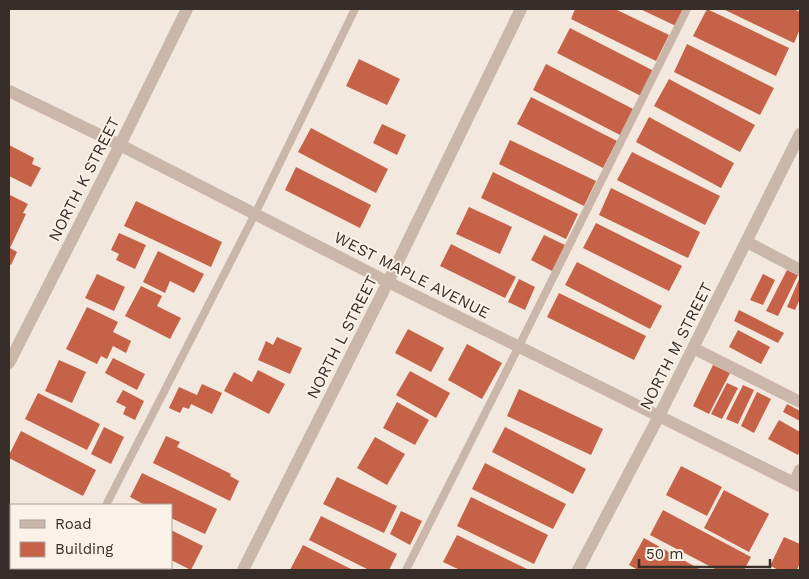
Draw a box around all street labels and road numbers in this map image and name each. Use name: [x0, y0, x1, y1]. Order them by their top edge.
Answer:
street label: NORTH K STREET: [44, 113, 124, 244]
street label: WEST MAPLE AVENUE: [331, 227, 493, 323]
street label: NORTH L STREET: [303, 272, 381, 402]
street label: NORTH M STREET: [636, 279, 716, 413]

